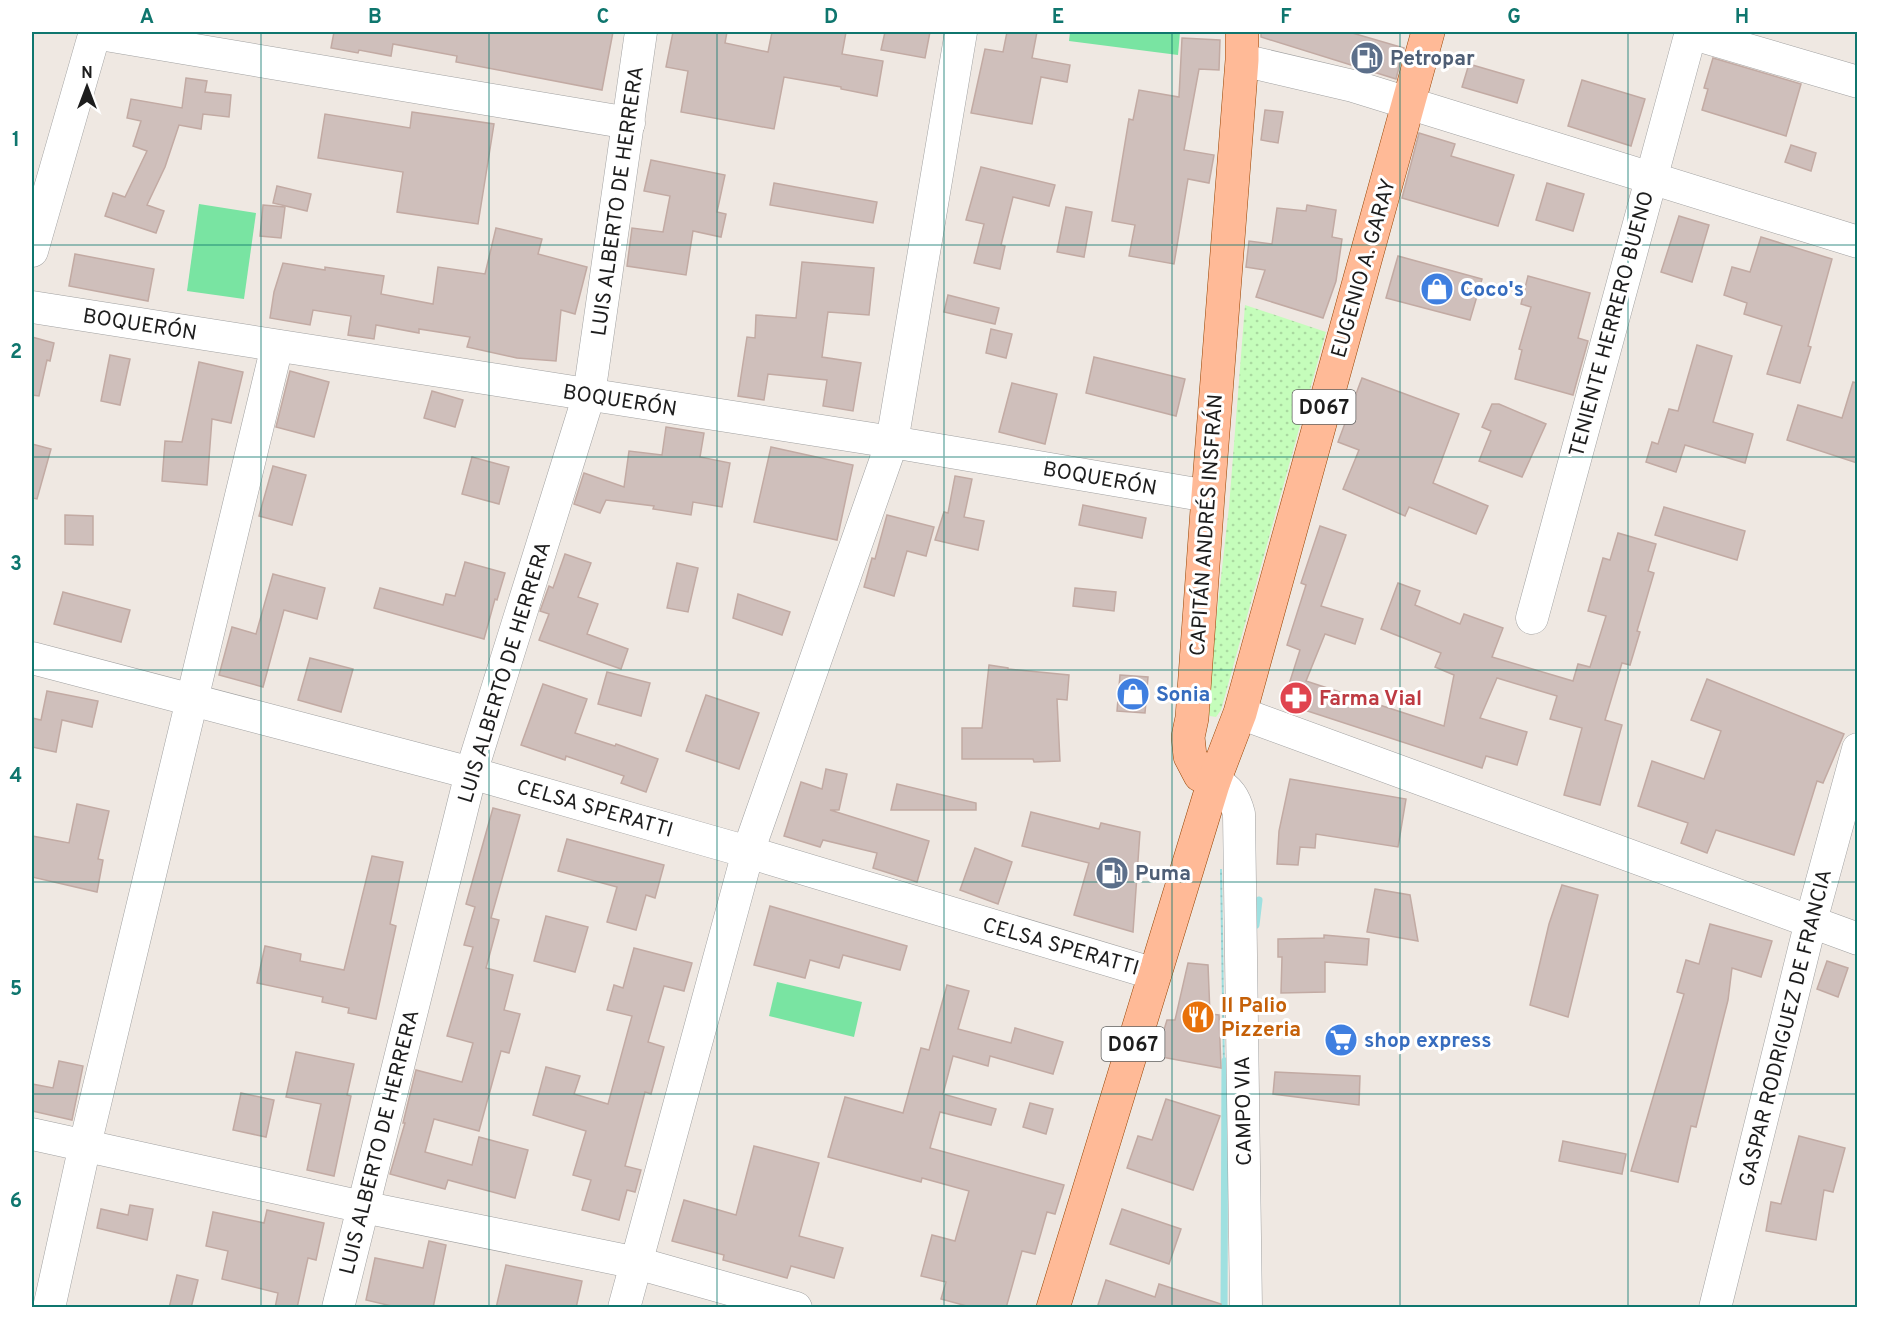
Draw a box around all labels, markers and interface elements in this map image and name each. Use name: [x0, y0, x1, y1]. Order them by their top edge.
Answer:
text: A: [140, 5, 154, 31]
text: B: [368, 5, 382, 31]
text: C: [597, 5, 609, 31]
text: D: [824, 5, 838, 31]
text: E: [1052, 5, 1064, 31]
text: F: [1280, 5, 1292, 31]
text: G: [1507, 5, 1521, 31]
text: H: [1735, 5, 1749, 31]
fuel station icon: Petropar: [1349, 40, 1385, 76]
place label: Petropar: [1390, 46, 1475, 73]
north arrow: [57, 57, 117, 117]
text: N: [81, 64, 93, 84]
street label: LUIS ALBERTO DE HERRERA: [586, 65, 651, 338]
text: 1: [12, 128, 20, 154]
street label: EUGENIO A. GARAY: [1326, 176, 1403, 361]
street label: TENIENTE HERRERO BUENO: [1564, 188, 1661, 460]
shop icon: Coco's: [1419, 271, 1455, 307]
place label: Coco's: [1460, 277, 1524, 304]
street label: BOQUERÓN: [81, 302, 199, 348]
text: 2: [10, 340, 22, 366]
street label: BOQUERÓN: [561, 378, 679, 424]
road number: D067: [1292, 390, 1356, 424]
street label: CAPITÁN ANDRÉS INSFRÁN: [1184, 393, 1230, 657]
street label: BOQUERÓN: [1041, 455, 1159, 503]
street label: LUIS ALBERTO DE HERRERA: [453, 538, 558, 807]
text: 3: [10, 552, 22, 578]
shop icon: Sonia: [1115, 676, 1151, 712]
pharmacy icon: Farma Vial: [1278, 680, 1314, 716]
place label: Sonia: [1156, 682, 1210, 709]
place label: Farma Vial: [1319, 686, 1422, 713]
text: 4: [10, 764, 22, 790]
street label: CELSA SPERATTI: [513, 774, 676, 845]
fuel station icon: Puma: [1094, 855, 1130, 891]
place label: Puma: [1135, 861, 1191, 888]
street label: GASPAR RODRIGUEZ DE FRANCIA: [1734, 867, 1839, 1190]
street label: CELSA SPERATTI: [979, 912, 1142, 983]
text: 5: [10, 977, 22, 1003]
place label: Il Palio Pizzeria: [1221, 993, 1301, 1044]
restaurant icon: Il Palio Pizzeria: [1180, 999, 1216, 1035]
street label: LUIS ALBERTO DE HERRERA: [334, 1007, 426, 1278]
supermarket icon: shop express: [1323, 1022, 1359, 1058]
road number: D067: [1102, 1027, 1164, 1061]
place label: shop express: [1364, 1028, 1492, 1055]
street label: CAMPO VIA: [1230, 1056, 1259, 1166]
text: 6: [10, 1189, 22, 1215]

